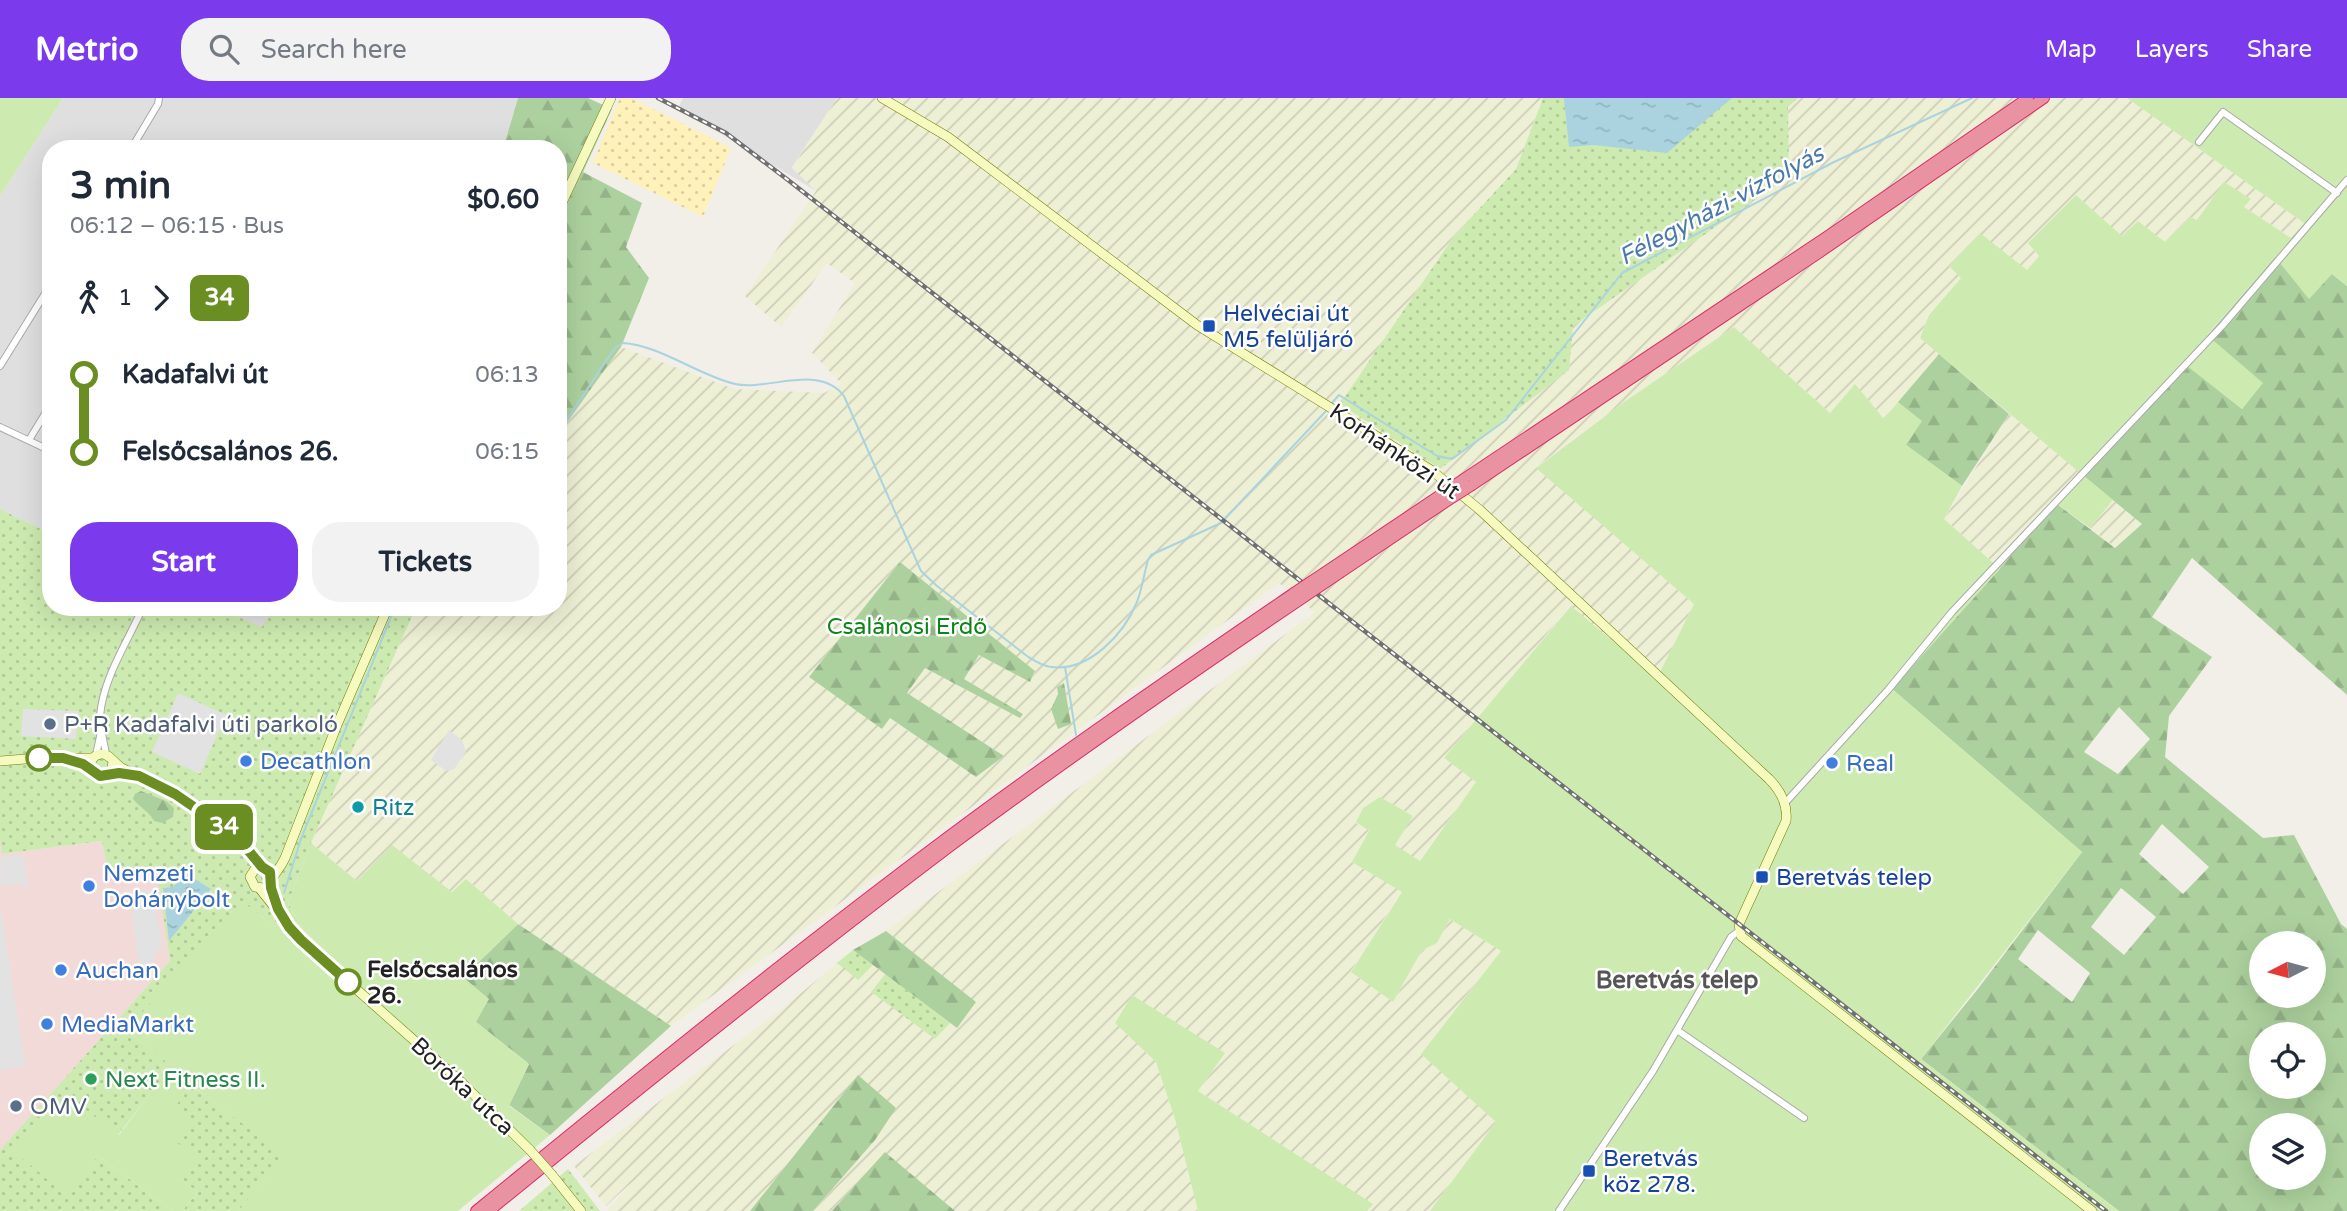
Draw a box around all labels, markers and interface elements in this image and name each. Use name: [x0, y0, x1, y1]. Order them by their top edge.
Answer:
search box: [181, 18, 671, 81]
text: Metrio: [35, 30, 139, 69]
icon: search: [205, 30, 243, 68]
text: Search here: [261, 34, 407, 65]
text: Map: [2045, 35, 2097, 64]
text: Layers: [2135, 35, 2209, 64]
text: Share: [2247, 35, 2312, 64]
water label: Félegyházi-vízfolyás: [1614, 138, 1830, 272]
text: 3 min: [70, 163, 171, 209]
text: $0.60: [467, 184, 539, 215]
text: 06:12 – 06:15 · Bus: [70, 212, 284, 240]
icon: walk: [70, 279, 108, 317]
icon: forward: [142, 279, 180, 317]
text: 34: [204, 283, 235, 312]
text: 1: [118, 284, 132, 312]
place label: Helvéciai út M5 felüljáró: [1223, 300, 1353, 354]
marker: Helvéciai út M5 felüljáró: [1201, 318, 1217, 334]
text: Kadafalvi út: [122, 359, 268, 390]
text: 06:13: [475, 361, 539, 389]
street label: Korhánközi út: [1324, 398, 1465, 506]
text: Felsőcsalános 26.: [122, 436, 339, 467]
text: 06:15: [475, 438, 539, 466]
button: Start: [70, 522, 298, 602]
button: Tickets: [312, 522, 539, 602]
park label: Csalánosi Erdő: [827, 613, 987, 641]
place label: P+R Kadafalvi úti parkoló: [64, 711, 338, 739]
marker: P+R Kadafalvi úti parkoló: [42, 716, 58, 732]
unlabelled marker: [26, 745, 52, 771]
place label: Decathlon: [260, 748, 371, 776]
place label: Real: [1846, 750, 1894, 778]
marker: Decathlon: [238, 753, 254, 769]
marker: Real: [1824, 755, 1840, 771]
place label: Ritz: [372, 794, 414, 822]
marker: Ritz: [350, 799, 366, 815]
line badge: 34: [192, 804, 256, 850]
text: 34: [209, 812, 239, 841]
place label: Nemzeti Dohánybolt: [103, 860, 230, 914]
place label: Beretvás telep: [1776, 864, 1932, 892]
marker: Beretvás telep: [1754, 869, 1770, 885]
marker: Nemzeti Dohánybolt: [81, 878, 97, 894]
north arrow: [2249, 931, 2326, 1008]
map controls: [2249, 931, 2326, 1190]
place label: Felsőcsalános 26.: [367, 956, 518, 1010]
place label: Auchan: [75, 957, 159, 985]
marker: Auchan: [53, 962, 69, 978]
district label: Beretvás telep: [1596, 966, 1758, 995]
marker: Felsőcsalános 26.: [335, 969, 361, 995]
place label: MediaMarkt: [61, 1011, 194, 1039]
marker: MediaMarkt: [39, 1016, 55, 1032]
button: locate: [2249, 1022, 2326, 1099]
street label: Boróka utca: [405, 1032, 520, 1142]
place label: Next Fitness II.: [105, 1066, 266, 1094]
marker: Next Fitness II.: [83, 1071, 99, 1087]
place label: OMV: [30, 1093, 87, 1121]
marker: OMV: [8, 1098, 24, 1114]
button: layers: [2249, 1113, 2326, 1190]
place label: Beretvás köz 278.: [1603, 1145, 1698, 1199]
marker: Beretvás köz 278.: [1581, 1163, 1597, 1179]

